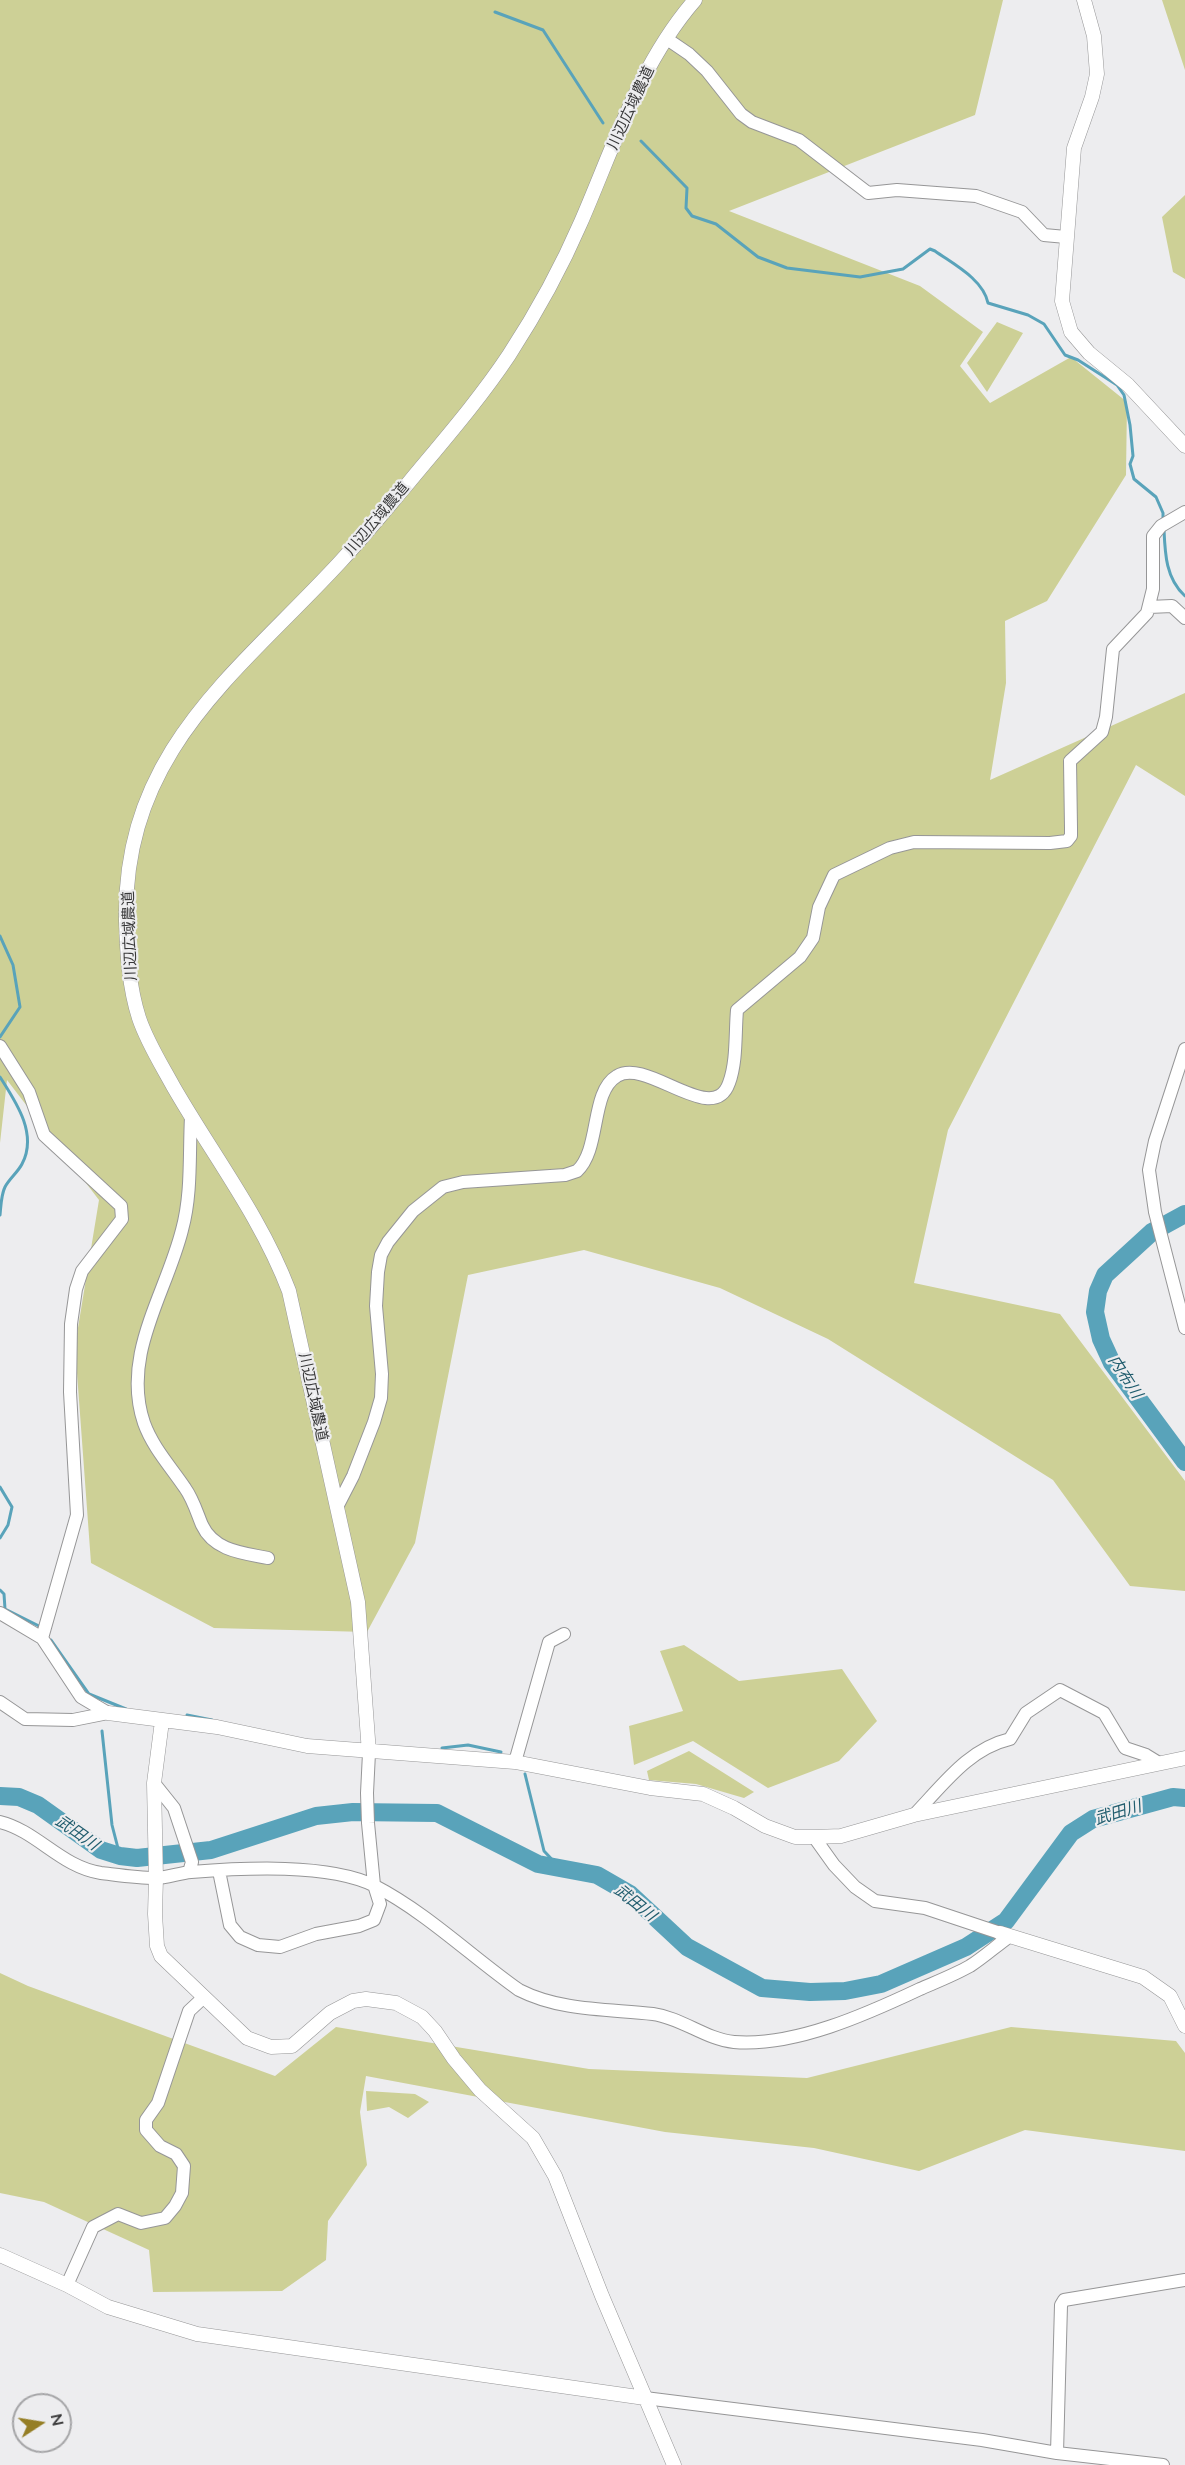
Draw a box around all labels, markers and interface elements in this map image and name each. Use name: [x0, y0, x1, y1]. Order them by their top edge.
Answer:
street label: 川辺広域農道: [604, 63, 658, 153]
street label: 川辺広域農道: [341, 479, 413, 559]
street label: 川辺広域農道: [119, 891, 141, 981]
street label: 川辺広域農道: [295, 1351, 331, 1443]
water label: 内布川: [1104, 1352, 1146, 1402]
water label: 武田川: [1092, 1797, 1144, 1829]
water label: 武田川: [52, 1811, 102, 1855]
water label: 武田川: [610, 1880, 660, 1926]
north arrow: [12, 2393, 72, 2453]
text: N: [47, 2412, 69, 2428]

